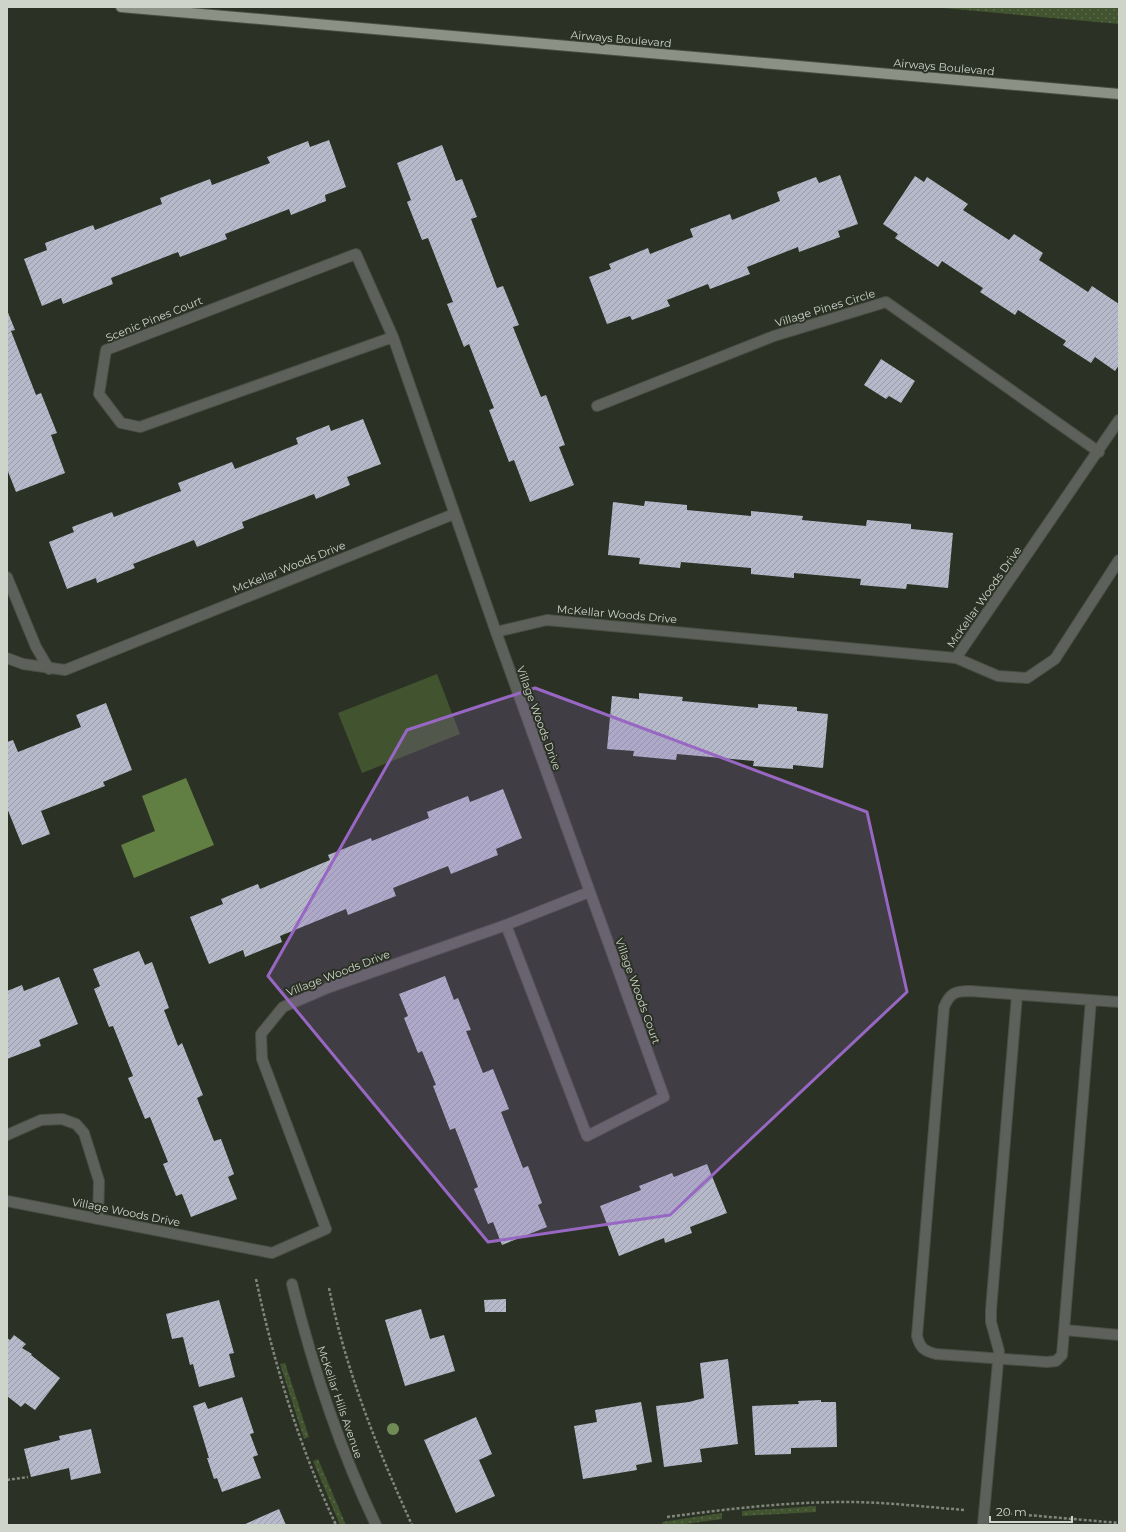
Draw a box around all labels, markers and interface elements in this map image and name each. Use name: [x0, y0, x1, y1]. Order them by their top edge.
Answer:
street label: Airways Boulevard: [570, 28, 672, 50]
street label: Airways Boulevard: [893, 56, 995, 78]
street label: Village Pines Circle: [773, 286, 877, 330]
street label: Scenic Pines Court: [104, 293, 205, 345]
street label: McKellar Woods Drive: [231, 538, 348, 596]
street label: McKellar Woods Drive: [944, 543, 1025, 650]
street label: McKellar Woods Drive: [556, 602, 678, 626]
street label: Village Woods Drive: [514, 664, 564, 772]
street label: Village Woods Court: [612, 936, 664, 1046]
street label: Village Woods Drive: [284, 947, 392, 999]
street label: Village Woods Drive: [71, 1195, 182, 1229]
street label: McKellar Hills Avenue: [314, 1344, 366, 1460]
scale bar: [990, 1498, 1072, 1524]
text: 20 m: [996, 1504, 1027, 1519]

